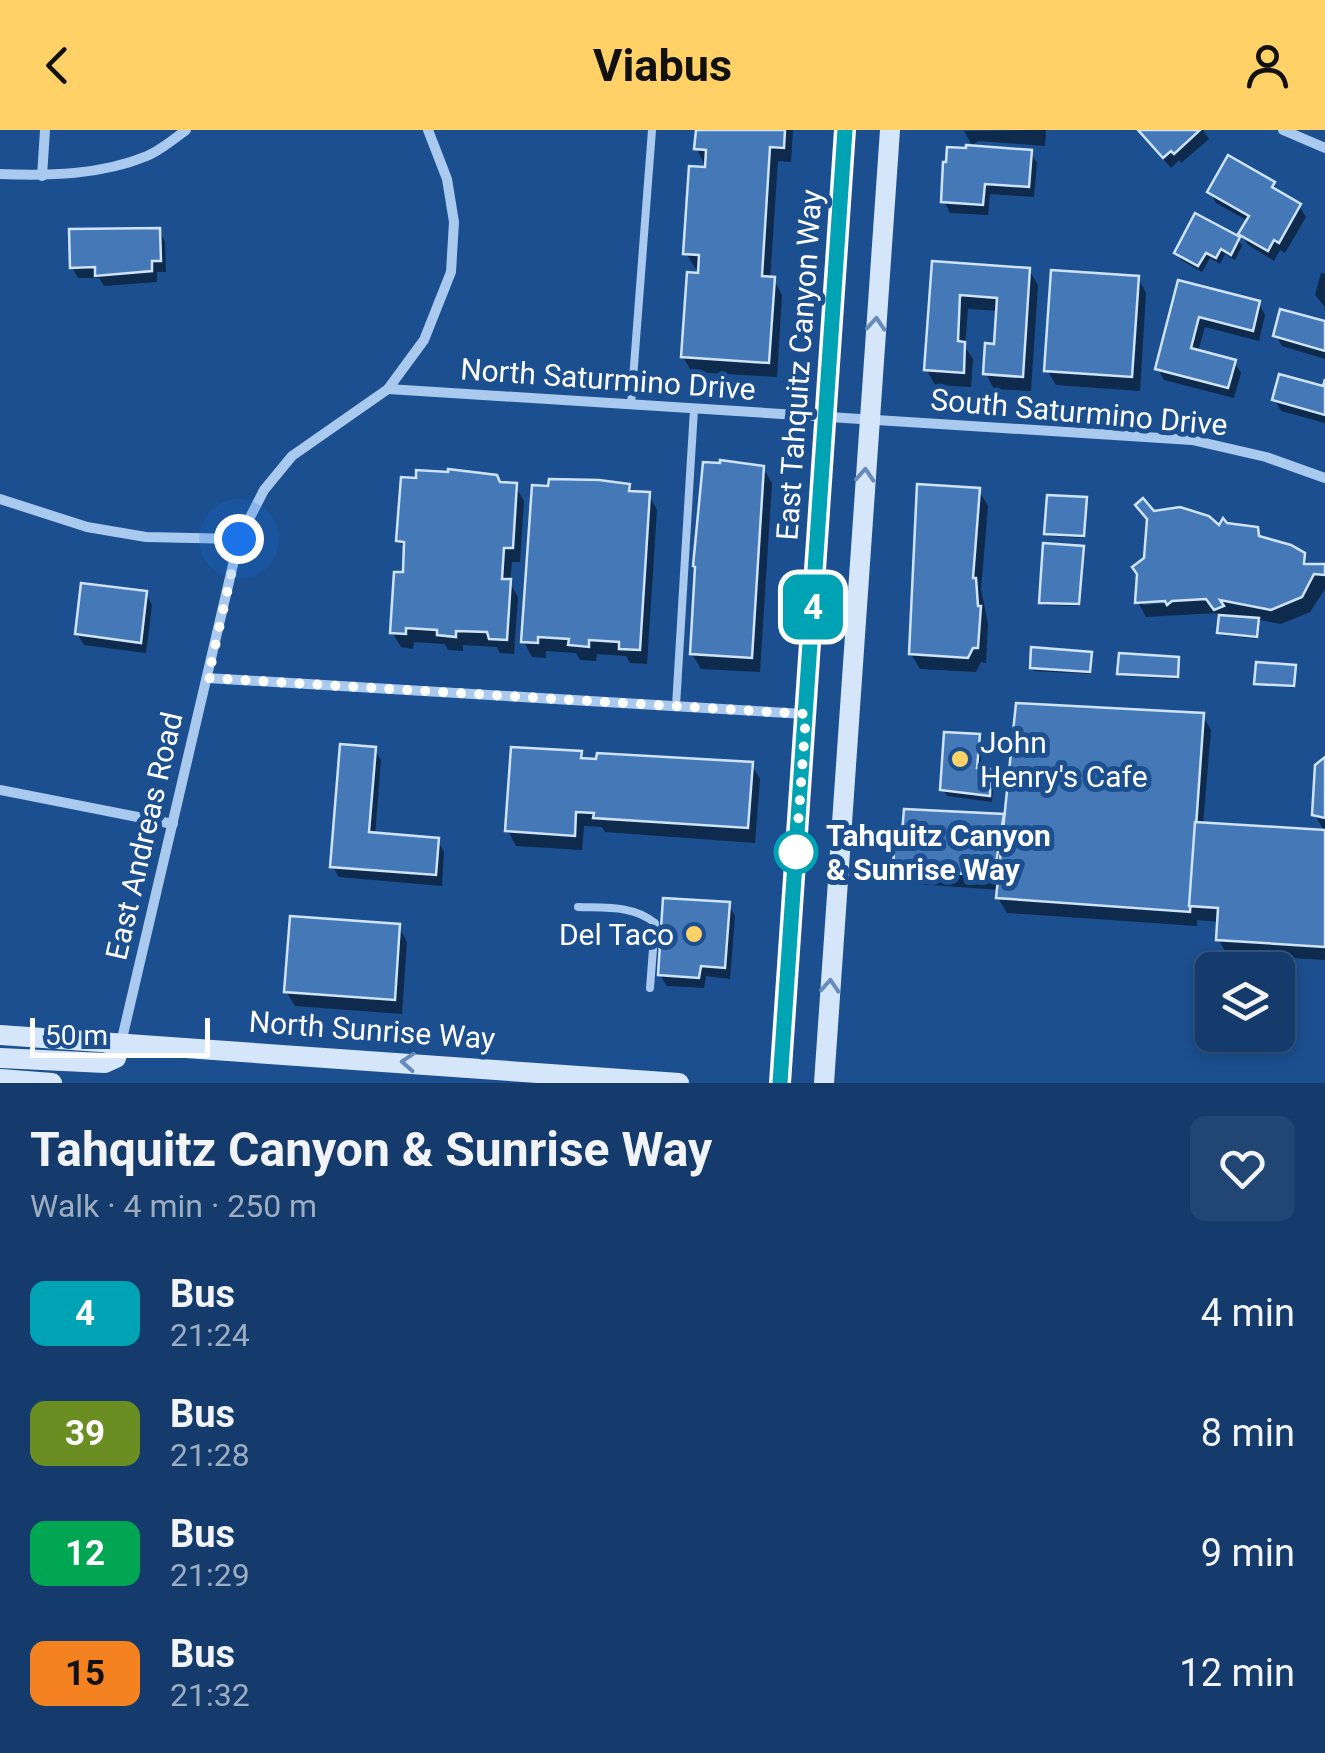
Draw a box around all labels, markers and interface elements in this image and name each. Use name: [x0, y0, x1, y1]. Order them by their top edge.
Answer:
icon: back: [30, 38, 85, 93]
icon: person: [1240, 38, 1295, 93]
text: Viabus: [593, 39, 732, 92]
street label: East Tahquitz Canyon Way: [769, 188, 829, 542]
one-way arrow: [865, 316, 886, 332]
street label: North Saturmino Drive: [459, 351, 757, 407]
street label: South Saturmino Drive: [929, 382, 1229, 442]
one-way arrow: [854, 467, 875, 483]
your location: [214, 514, 264, 564]
line badge: 4: [780, 574, 846, 640]
text: 4: [803, 587, 823, 628]
street label: East Andreas Road: [98, 709, 190, 963]
place label: John Henry's Cafe: [980, 725, 1148, 794]
marker: John Henry's Cafe: [949, 748, 971, 770]
place label: Tahquitz Canyon & Sunrise Way: [826, 818, 1051, 887]
marker: Tahquitz Canyon & Sunrise Way: [775, 831, 817, 873]
place label: Del Taco: [559, 917, 674, 952]
marker: Del Taco: [683, 923, 705, 945]
map controls: [1195, 952, 1295, 1052]
button: layers: [1195, 952, 1295, 1052]
one-way arrow: [819, 977, 841, 993]
street label: North Sunrise Way: [248, 1004, 496, 1056]
scale bar: [30, 1013, 210, 1058]
text: 50 m: [45, 1019, 108, 1052]
one-way arrow: [399, 1052, 415, 1073]
button: heart: [1190, 1116, 1295, 1221]
text: Tahquitz Canyon & Sunrise Way: [30, 1121, 712, 1178]
text: Walk · 4 min · 250 m: [30, 1187, 317, 1225]
text: Bus: [170, 1272, 235, 1316]
text: 4 min: [1201, 1291, 1295, 1335]
text: 4: [75, 1293, 95, 1334]
text: 21:24: [170, 1316, 250, 1354]
text: Bus: [170, 1392, 235, 1436]
text: 8 min: [1201, 1411, 1295, 1455]
text: 39: [65, 1413, 105, 1454]
text: 21:28: [170, 1436, 250, 1474]
text: Bus: [170, 1512, 235, 1556]
text: 9 min: [1201, 1531, 1295, 1575]
text: 12: [65, 1533, 105, 1574]
text: 21:29: [170, 1556, 250, 1594]
text: Bus: [170, 1632, 235, 1676]
text: 12 min: [1179, 1651, 1295, 1695]
text: 15: [65, 1653, 105, 1694]
text: 21:32: [170, 1676, 250, 1714]

